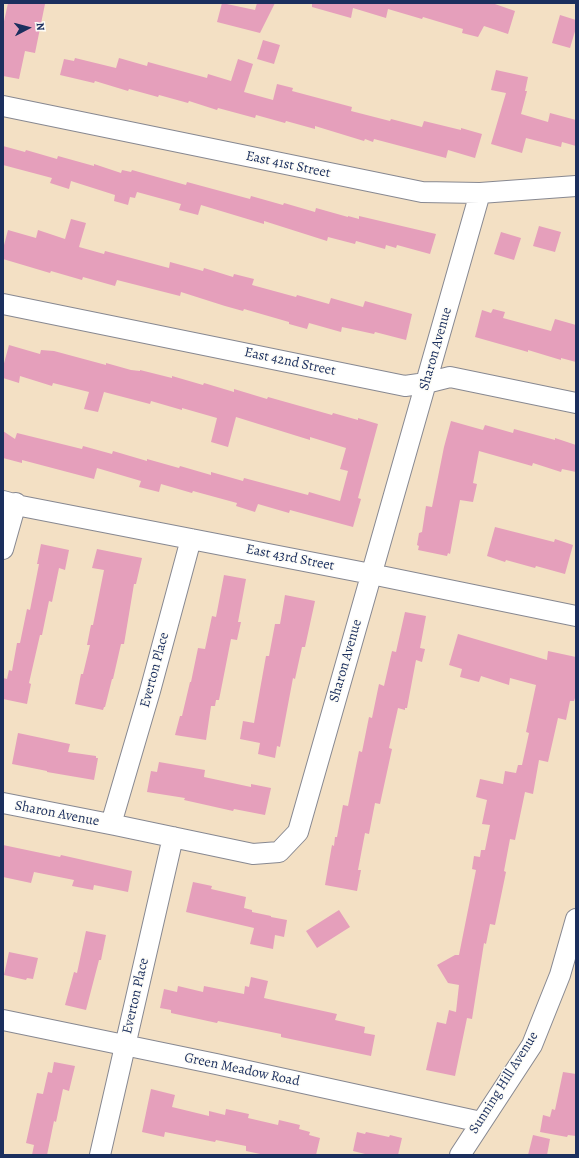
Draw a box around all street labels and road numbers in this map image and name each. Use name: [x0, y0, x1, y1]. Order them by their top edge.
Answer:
street label: East 41st Street: [244, 148, 332, 182]
street label: Sharon Avenue: [416, 306, 456, 392]
street label: East 42nd Street: [243, 344, 337, 380]
street label: East 43rd Street: [244, 541, 336, 575]
street label: Sharon Avenue: [326, 618, 366, 704]
street label: Everton Place: [137, 631, 173, 709]
street label: Sharon Avenue: [13, 798, 101, 830]
street label: Everton Place: [119, 957, 153, 1035]
street label: Sunning Hill Avenue: [466, 1029, 542, 1137]
street label: Green Meadow Road: [183, 1050, 301, 1090]

